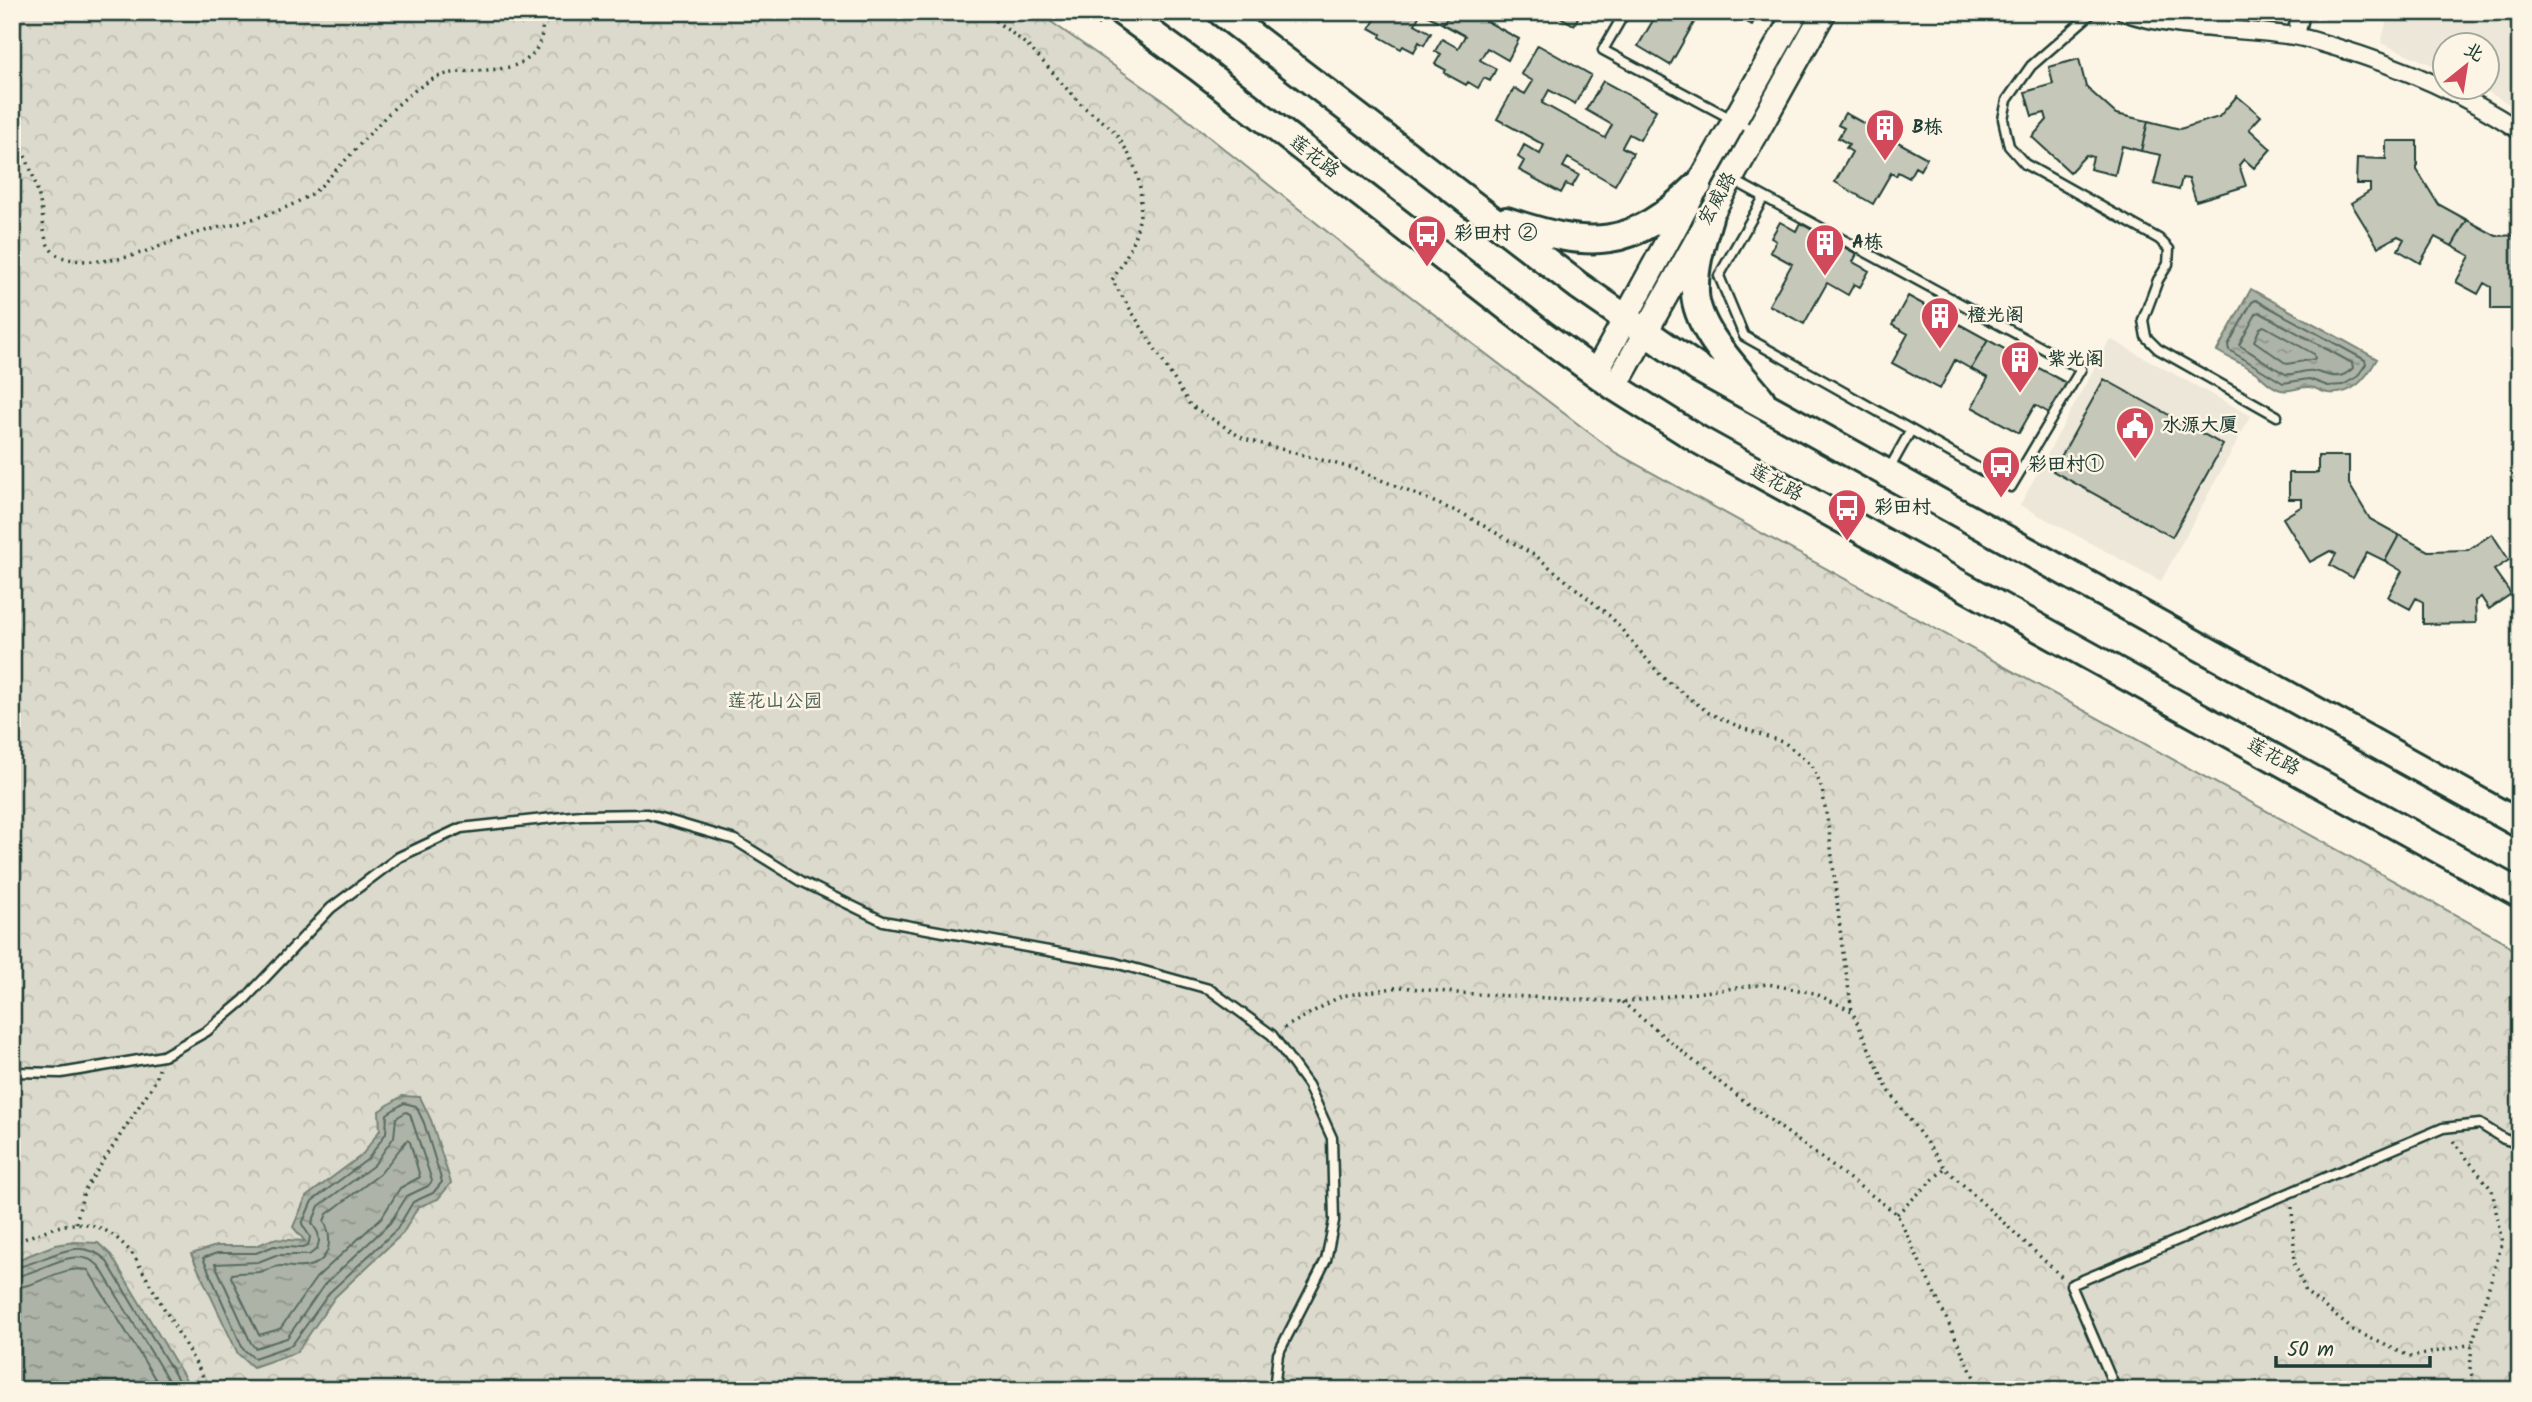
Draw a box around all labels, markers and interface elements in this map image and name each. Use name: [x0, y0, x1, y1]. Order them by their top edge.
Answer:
north arrow: [2430, 32, 2500, 102]
text: 北: [2458, 35, 2489, 71]
building icon: B栋: [1864, 107, 1906, 162]
place label: B栋: [1912, 113, 1943, 143]
street label: 莲花路: [1282, 128, 1346, 186]
street label: 宏威路: [1691, 167, 1745, 231]
bus stop icon: 彩田村 ②: [1406, 213, 1448, 268]
place label: 彩田村 ②: [1454, 219, 1537, 249]
building icon: A栋: [1804, 222, 1846, 277]
place label: A栋: [1852, 228, 1883, 258]
building icon: 橙光阁: [1919, 295, 1961, 350]
place label: 橙光阁: [1967, 301, 2024, 331]
building icon: 紫光阁: [1999, 339, 2041, 394]
place label: 紫光阁: [2047, 345, 2104, 375]
public building icon: 水源大厦: [2114, 405, 2156, 460]
place label: 水源大厦: [2162, 411, 2238, 441]
bus stop icon: 彩田村①: [1980, 444, 2022, 499]
place label: 彩田村①: [2028, 450, 2104, 480]
street label: 莲花路: [1744, 456, 1808, 510]
bus stop icon: 彩田村: [1826, 487, 1868, 542]
place label: 彩田村: [1874, 493, 1931, 523]
park label: 莲花山公园: [727, 687, 823, 717]
street label: 莲花路: [2241, 730, 2305, 784]
scale bar: [2276, 1325, 2430, 1369]
text: 50 m: [2287, 1334, 2334, 1367]

